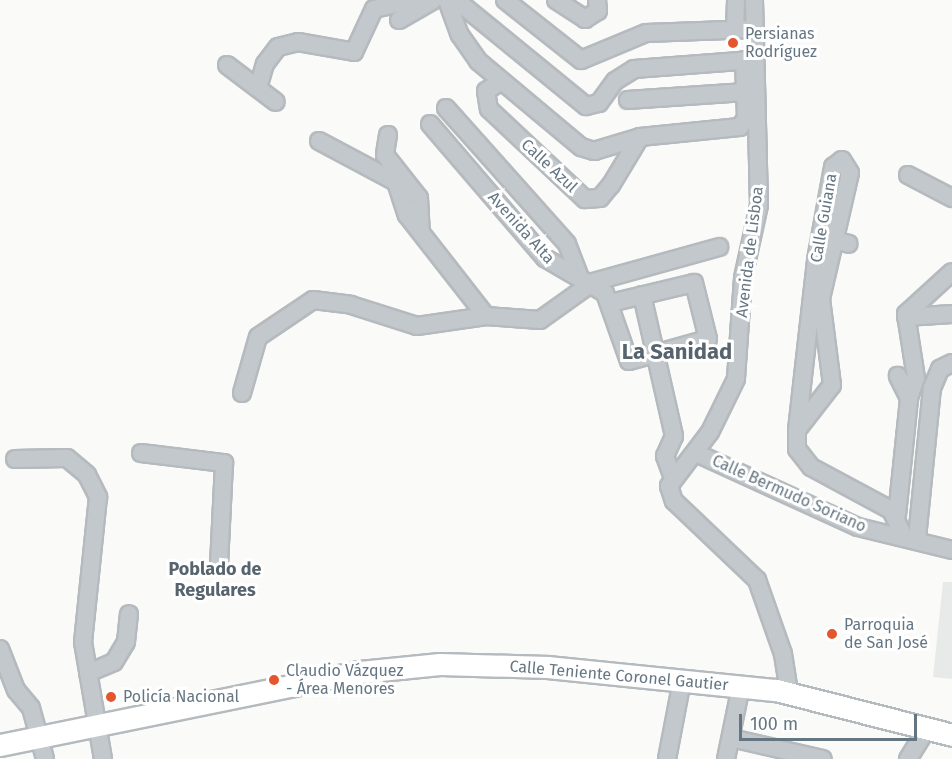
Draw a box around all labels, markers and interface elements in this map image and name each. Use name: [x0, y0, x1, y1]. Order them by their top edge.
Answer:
place label: Persianas Rodríguez: [745, 24, 817, 62]
marker: Persianas Rodríguez: [726, 36, 740, 50]
street label: Calle Azul: [517, 135, 581, 197]
street label: Calle Guiana: [807, 172, 841, 264]
street label: Avenida de Lisboa: [732, 185, 768, 319]
street label: Avenida Alta: [484, 188, 558, 268]
district label: La Sanidad: [622, 339, 732, 365]
street label: Calle Bermudo Soriano: [709, 451, 869, 537]
district label: Poblado de Regulares: [169, 559, 261, 602]
place label: Parroquia de San José: [844, 615, 928, 653]
marker: Parroquia de San José: [825, 627, 839, 641]
street label: Calle Teniente Coronel Gautier: [509, 657, 729, 695]
place label: Claudio Vázquez - Área Menores: [286, 661, 403, 699]
marker: Claudio Vázquez - Área Menores: [267, 673, 281, 687]
place label: Policía Nacional: [123, 687, 239, 707]
marker: Policía Nacional: [104, 690, 118, 704]
scale bar: [742, 702, 920, 740]
text: 100 m: [750, 713, 798, 735]

